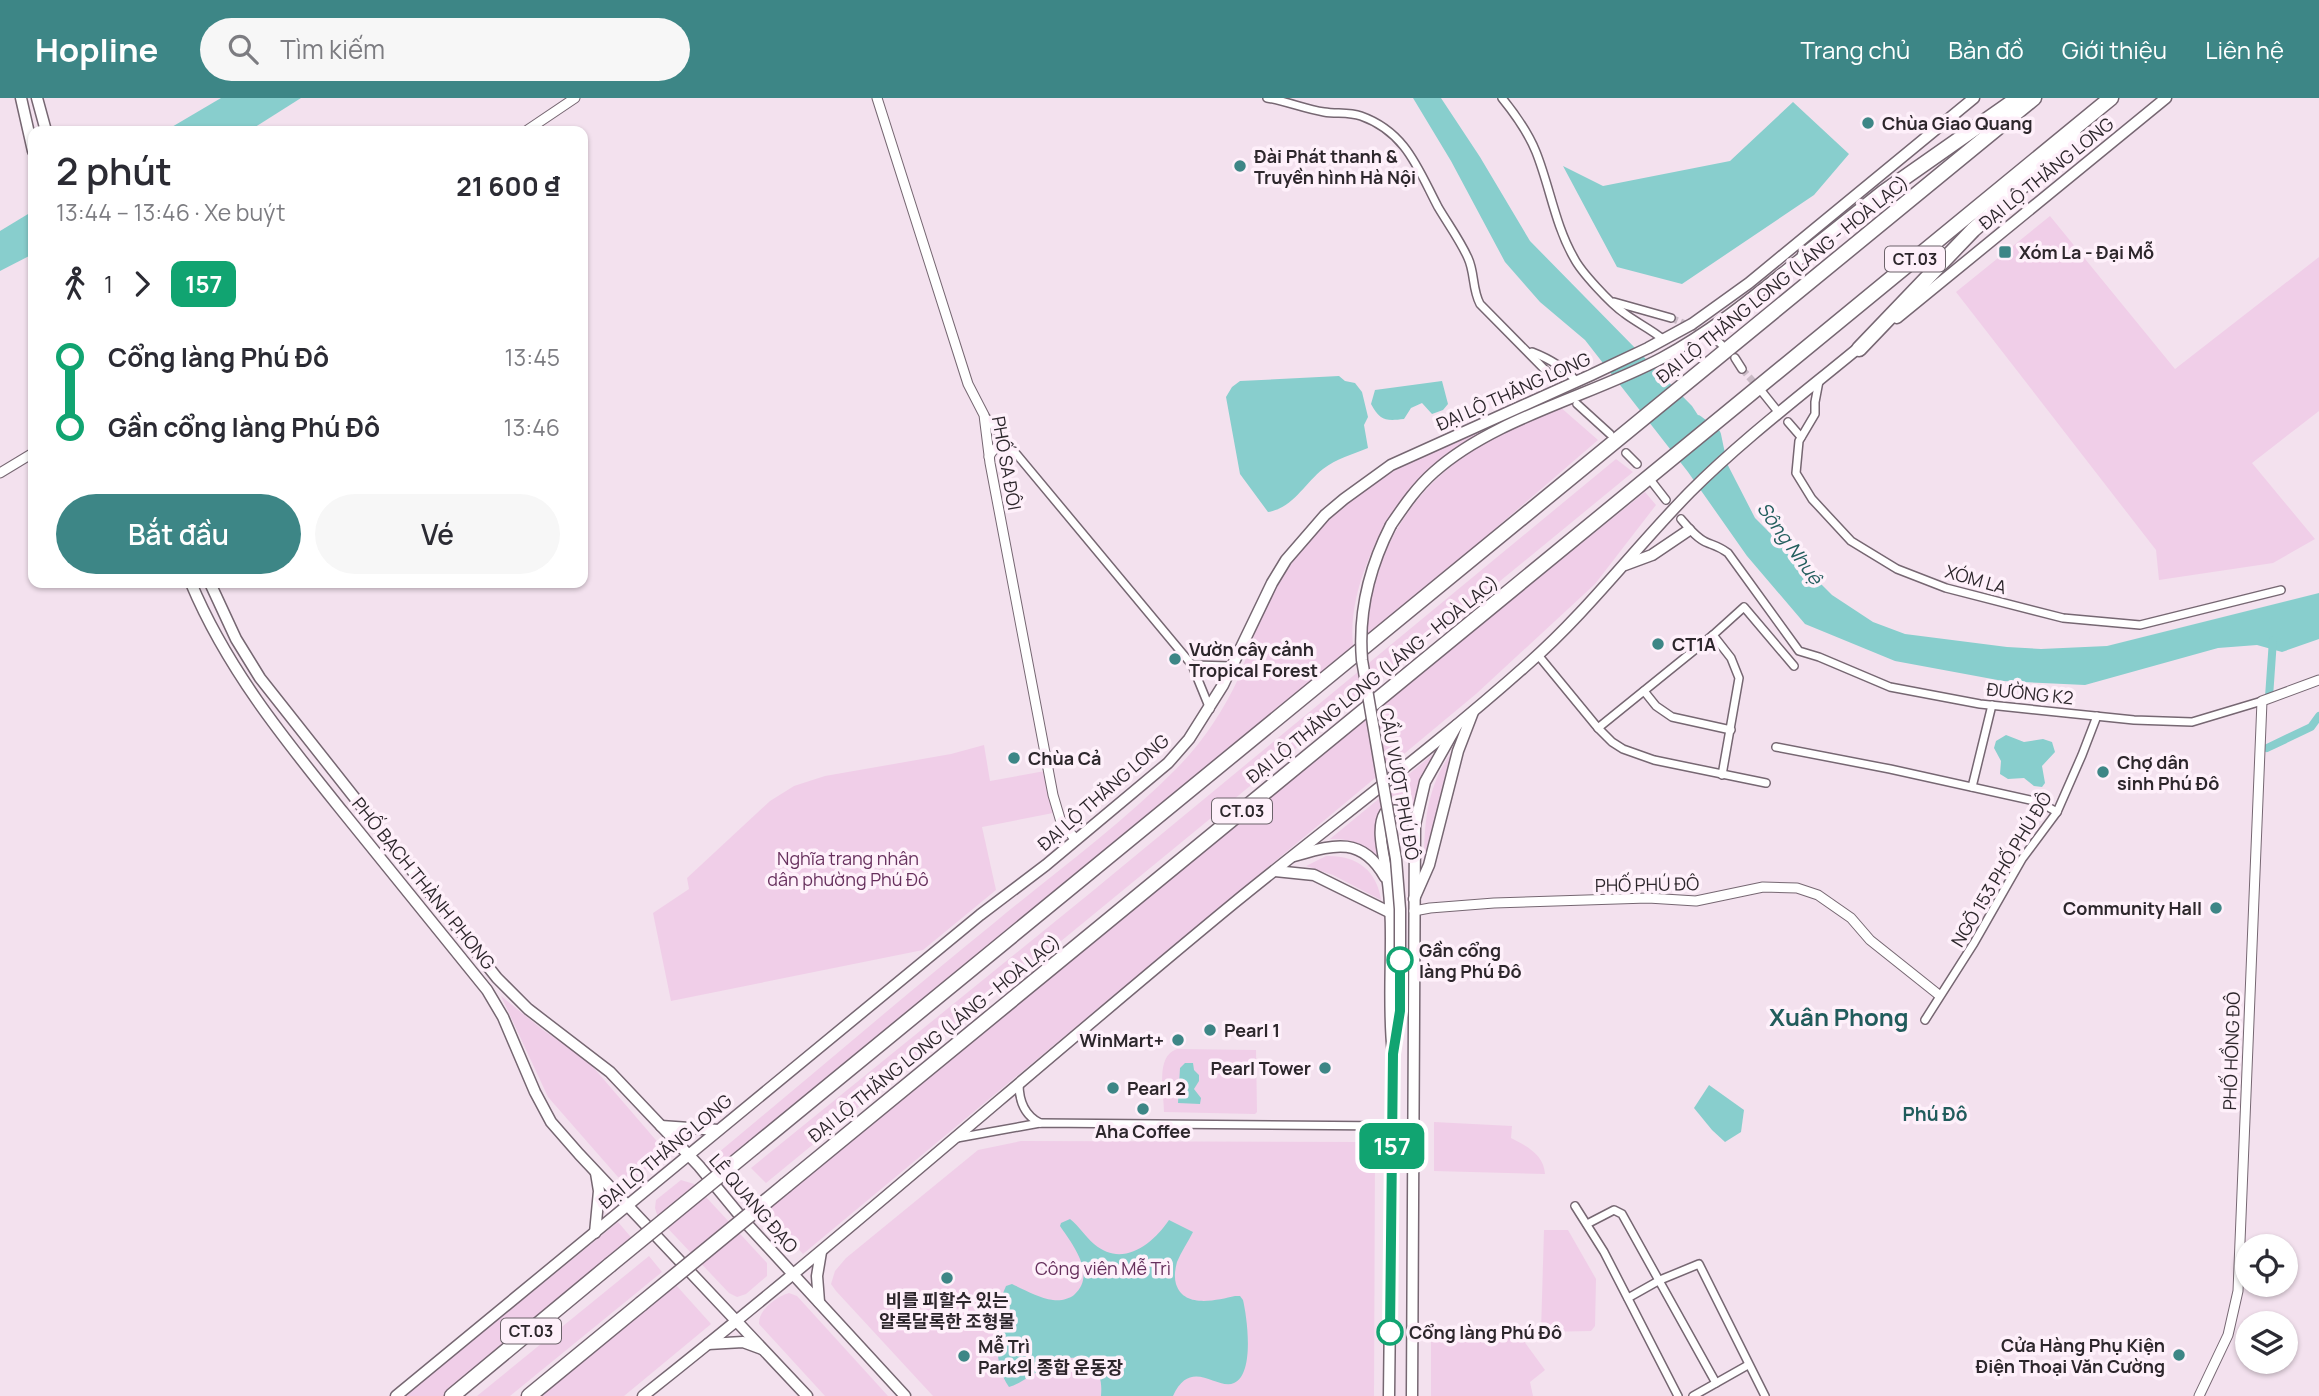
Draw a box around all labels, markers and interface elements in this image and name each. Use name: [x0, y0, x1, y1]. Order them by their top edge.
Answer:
search box: [200, 18, 690, 81]
text: Hopline: [35, 27, 158, 72]
icon: search: [224, 30, 262, 68]
text: Tìm kiếm: [280, 31, 385, 67]
text: Trang chủ: [1801, 33, 1910, 66]
text: Bản đồ: [1948, 33, 2024, 66]
text: Giới thiệu: [2062, 33, 2167, 66]
text: Liên hệ: [2205, 33, 2284, 66]
place label: Chùa Giao Quang: [1882, 111, 2033, 135]
street label: ĐẠI LỘ THĂNG LONG: [1974, 111, 2118, 235]
marker: Chùa Giao Quang: [1860, 115, 1876, 131]
text: 2 phút: [56, 144, 172, 196]
place label: Đài Phát thanh & Truyền hình Hà Nội: [1254, 144, 1416, 189]
marker: Đài Phát thanh & Truyền hình Hà Nội: [1232, 158, 1248, 174]
text: 21 600 ₫: [456, 168, 560, 204]
street label: ĐẠI LỘ THĂNG LONG (LÁNG - HOÀ LẠC): [1651, 170, 1913, 388]
text: 13:44 – 13:46 · Xe buýt: [56, 196, 285, 228]
place label: Xóm La - Đại Mỗ: [2019, 240, 2154, 264]
marker: Xóm La - Đại Mỗ: [1997, 244, 2013, 260]
road number: CT.03: [1885, 246, 1945, 272]
icon: walk: [56, 265, 94, 303]
icon: forward: [123, 265, 161, 303]
text: 157: [185, 267, 222, 300]
text: 1: [104, 268, 113, 300]
text: Cổng làng Phú Đô: [108, 339, 329, 375]
text: 13:45: [505, 341, 560, 373]
street label: ĐẠI LỘ THĂNG LONG: [1432, 346, 1594, 436]
text: Gần cổng làng Phú Đô: [108, 409, 380, 445]
text: 13:46: [504, 411, 560, 443]
street label: PHỐ SA ĐÔI: [987, 414, 1028, 512]
button: Bắt đầu: [56, 494, 301, 574]
button: Vé: [315, 494, 560, 574]
water label: Sông Nhuệ: [1751, 497, 1830, 591]
street label: XÓM LA: [1943, 559, 2010, 599]
street label: ĐẠI LỘ THĂNG LONG (LÁNG - HOÀ LẠC): [1241, 570, 1503, 788]
place label: CT1A: [1672, 632, 1716, 656]
marker: CT1A: [1650, 636, 1666, 652]
place label: Vườn cây cảnh Tropical Forest: [1189, 637, 1318, 682]
marker: Vườn cây cảnh Tropical Forest: [1167, 651, 1183, 667]
street label: ĐƯỜNG K2: [1985, 677, 2075, 709]
street label: CẦU VƯỢT PHÚ ĐÔ: [1375, 706, 1425, 862]
street label: ĐẠI LỘ THĂNG LONG: [1032, 728, 1174, 856]
place label: Chùa Cả: [1028, 746, 1101, 770]
marker: Chùa Cả: [1006, 750, 1022, 766]
place label: Chợ dân sinh Phú Đô: [2117, 750, 2219, 795]
marker: Chợ dân sinh Phú Đô: [2095, 764, 2111, 780]
street label: NGÕ 153 PHỐ PHÚ ĐÔ: [1944, 787, 2057, 951]
street label: PHỐ BẠCH THÀNH PHONG: [347, 791, 502, 974]
road number: CT.03: [1212, 798, 1272, 824]
park label: Nghĩa trang nhân dân phường Phú Đô: [767, 846, 929, 891]
street label: PHỐ PHÚ ĐÔ: [1595, 870, 1699, 897]
place label: Community Hall: [2063, 896, 2202, 920]
marker: Community Hall: [2208, 900, 2224, 916]
street label: ĐẠI LỘ THĂNG LONG (LÁNG - HOÀ LẠC): [803, 929, 1065, 1147]
place label: Gần cổng làng Phú Đô: [1419, 938, 1522, 983]
marker: Gần cổng làng Phú Đô: [1387, 947, 1413, 973]
street label: PHỐ HỒNG ĐÔ: [2216, 991, 2245, 1111]
district label: Xuân Phong: [1769, 1000, 1909, 1033]
place label: Pearl 1: [1224, 1018, 1280, 1042]
marker: Pearl 1: [1202, 1022, 1218, 1038]
place label: WinMart+: [1079, 1028, 1164, 1052]
marker: WinMart+: [1170, 1032, 1186, 1048]
place label: Pearl Tower: [1210, 1056, 1311, 1080]
marker: Pearl Tower: [1317, 1060, 1333, 1076]
place label: Pearl 2: [1127, 1076, 1186, 1100]
marker: Pearl 2: [1105, 1080, 1121, 1096]
street label: ĐẠI LỘ THĂNG LONG: [594, 1088, 737, 1214]
marker: Aha Coffee: [1135, 1101, 1151, 1117]
district label: Phú Đô: [1903, 1101, 1967, 1127]
place label: Aha Coffee: [1095, 1119, 1191, 1143]
line badge: 157: [1352, 1123, 1432, 1169]
text: 157: [1373, 1129, 1411, 1162]
street label: LÊ QUANG ĐẠO: [704, 1148, 804, 1258]
map controls: [2235, 1234, 2298, 1374]
button: locate: [2235, 1234, 2298, 1297]
park label: Công viên Mễ Trì: [1035, 1256, 1171, 1280]
marker: 비를 피할수 있는 알록달록한 조형물: [939, 1270, 955, 1286]
place label: 비를 피할수 있는 알록달록한 조형물: [879, 1288, 1015, 1333]
button: layers: [2235, 1311, 2298, 1374]
road number: CT.03: [501, 1318, 561, 1344]
marker: Cổng làng Phú Đô: [1377, 1319, 1403, 1345]
place label: Cổng làng Phú Đô: [1409, 1320, 1562, 1344]
place label: Cửa Hàng Phụ Kiện Điện Thoại Văn Cường: [1976, 1333, 2165, 1378]
place label: Mễ Trì Park의 종합 운동장: [978, 1334, 1123, 1379]
marker: Cửa Hàng Phụ Kiện Điện Thoại Văn Cường: [2171, 1347, 2187, 1363]
marker: Mễ Trì Park의 종합 운동장: [956, 1348, 972, 1364]

